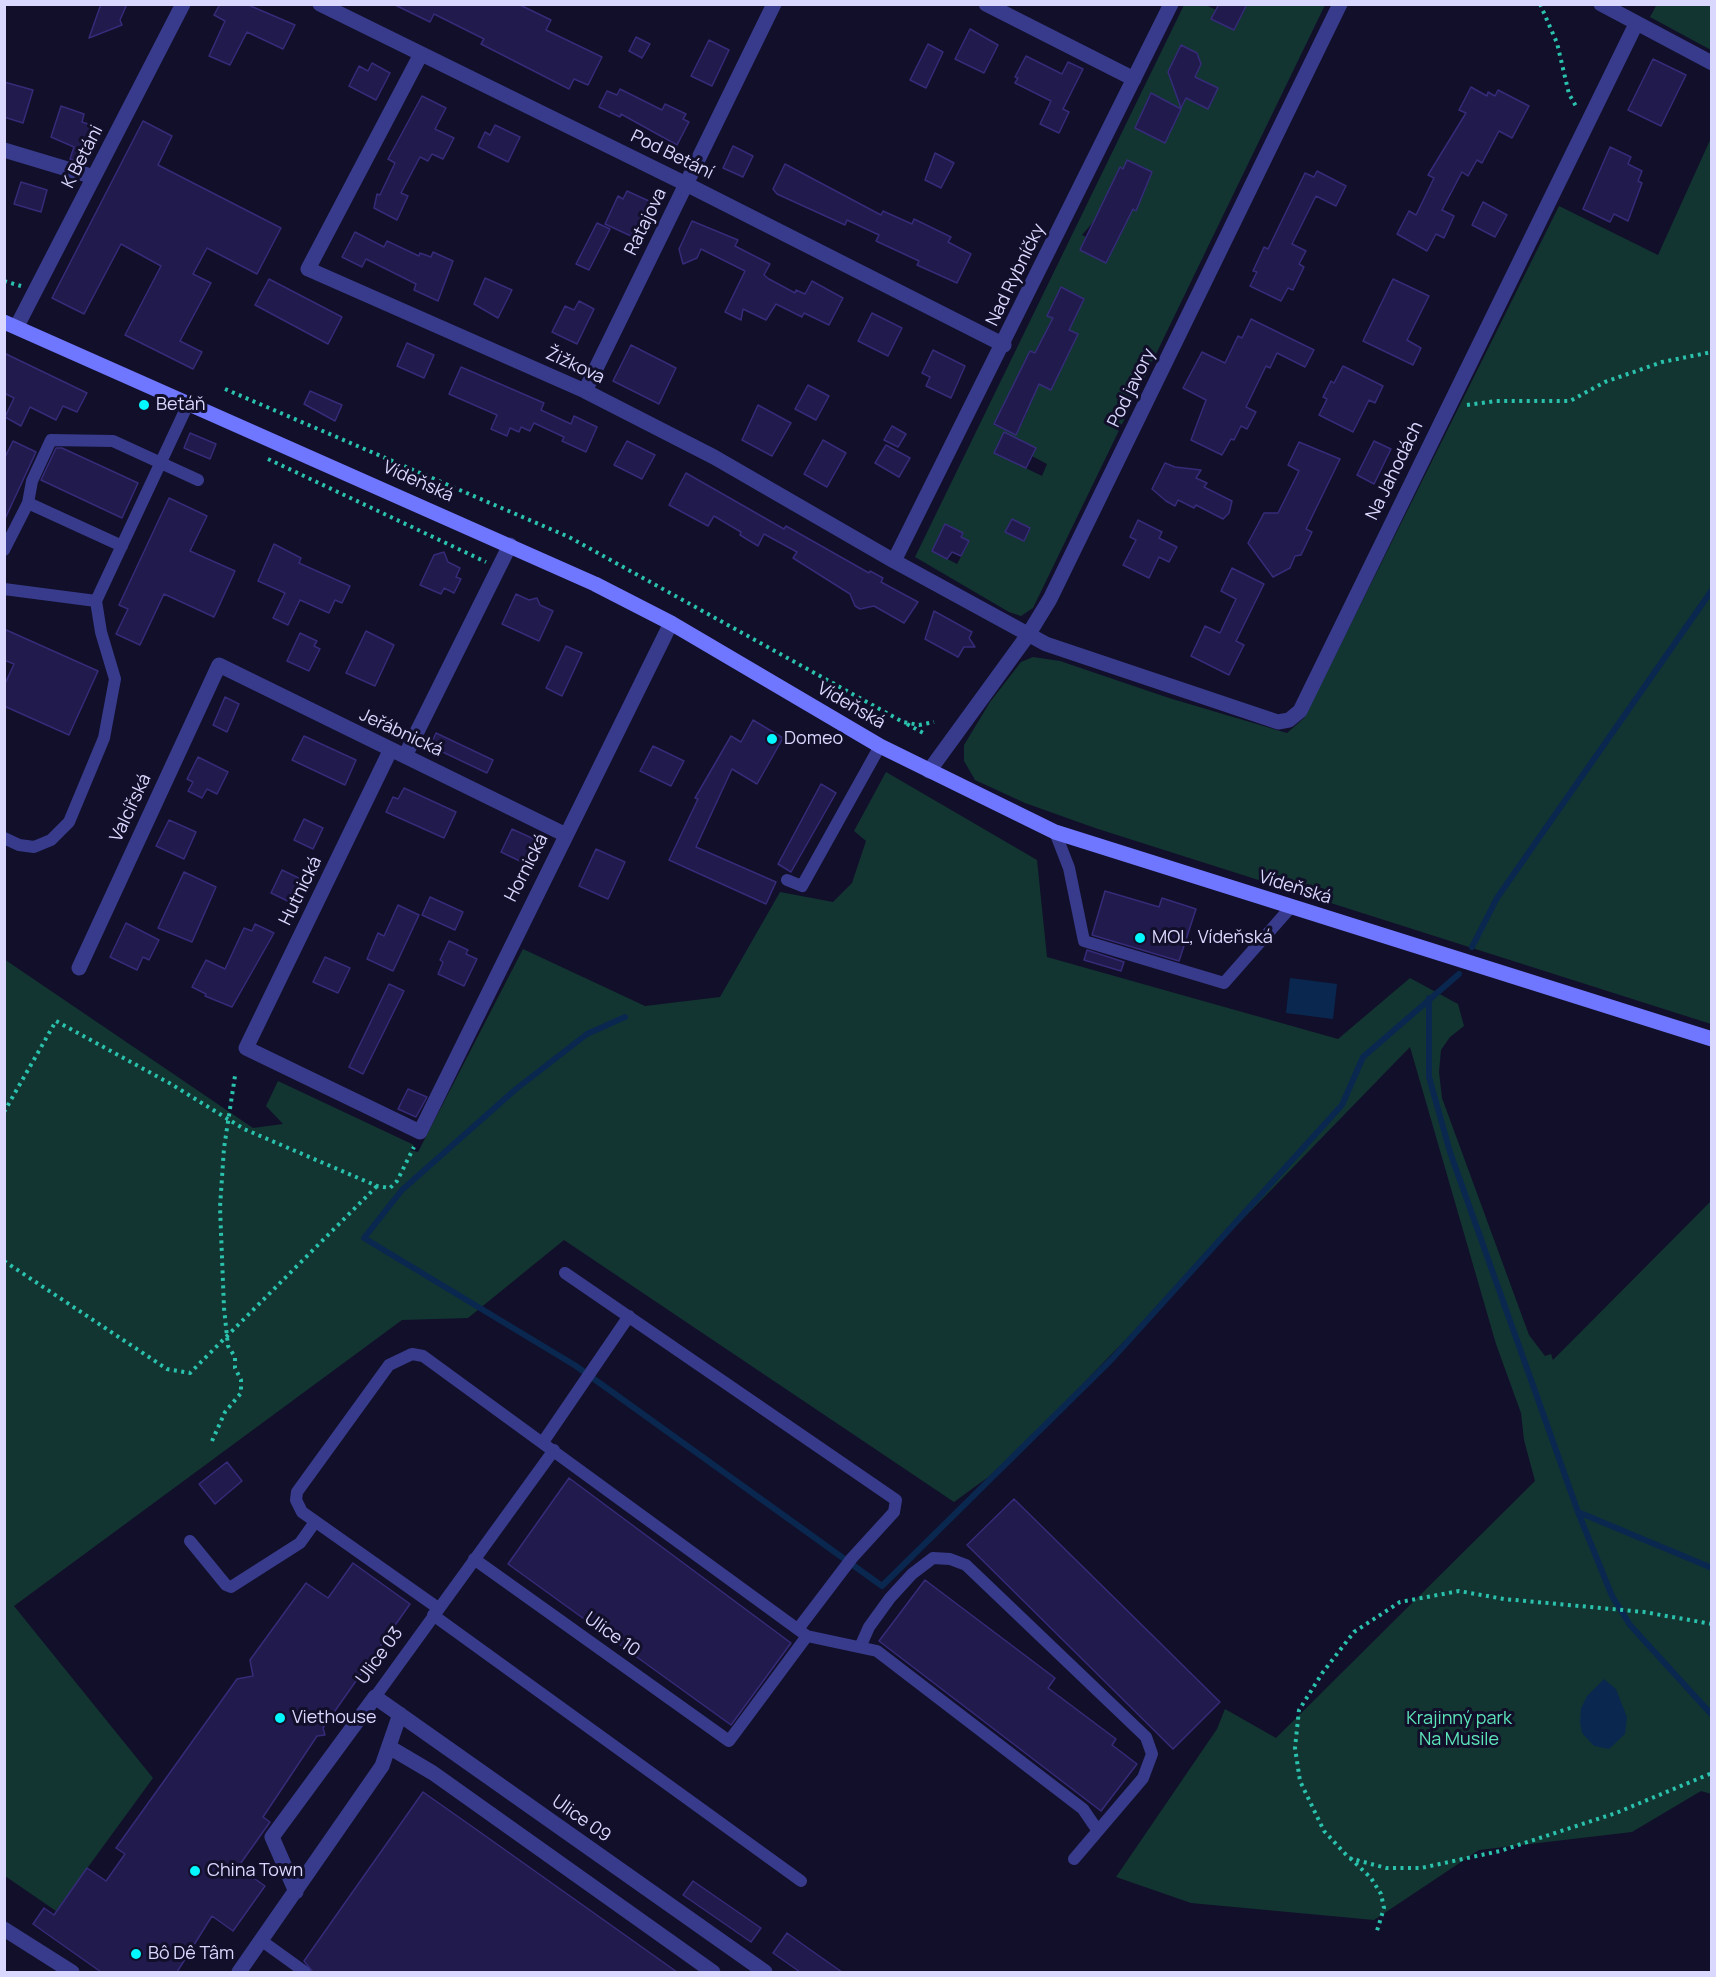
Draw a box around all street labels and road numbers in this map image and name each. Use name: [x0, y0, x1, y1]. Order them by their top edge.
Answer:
street label: K Betáni: [58, 122, 108, 192]
street label: Pod Betání: [627, 126, 717, 184]
street label: Ratajova: [621, 185, 671, 259]
street label: Nad Rybníčky: [982, 220, 1050, 330]
street label: Žižkova: [542, 343, 608, 389]
street label: Pod javory: [1104, 345, 1160, 431]
street label: Na Jahodách: [1362, 418, 1428, 524]
street label: Vídeňská: [379, 457, 457, 507]
street label: Vídeňská: [813, 678, 889, 734]
street label: Jeřábnická: [356, 704, 446, 762]
street label: Valcířská: [106, 771, 156, 845]
street label: Hornická: [501, 830, 553, 906]
street label: Hutnická: [275, 853, 327, 929]
street label: Vídeňská: [1256, 867, 1334, 909]
street label: Ulice 10: [580, 1608, 644, 1662]
street label: Ulice 03: [352, 1623, 408, 1689]
street label: Ulice 09: [547, 1791, 615, 1847]

